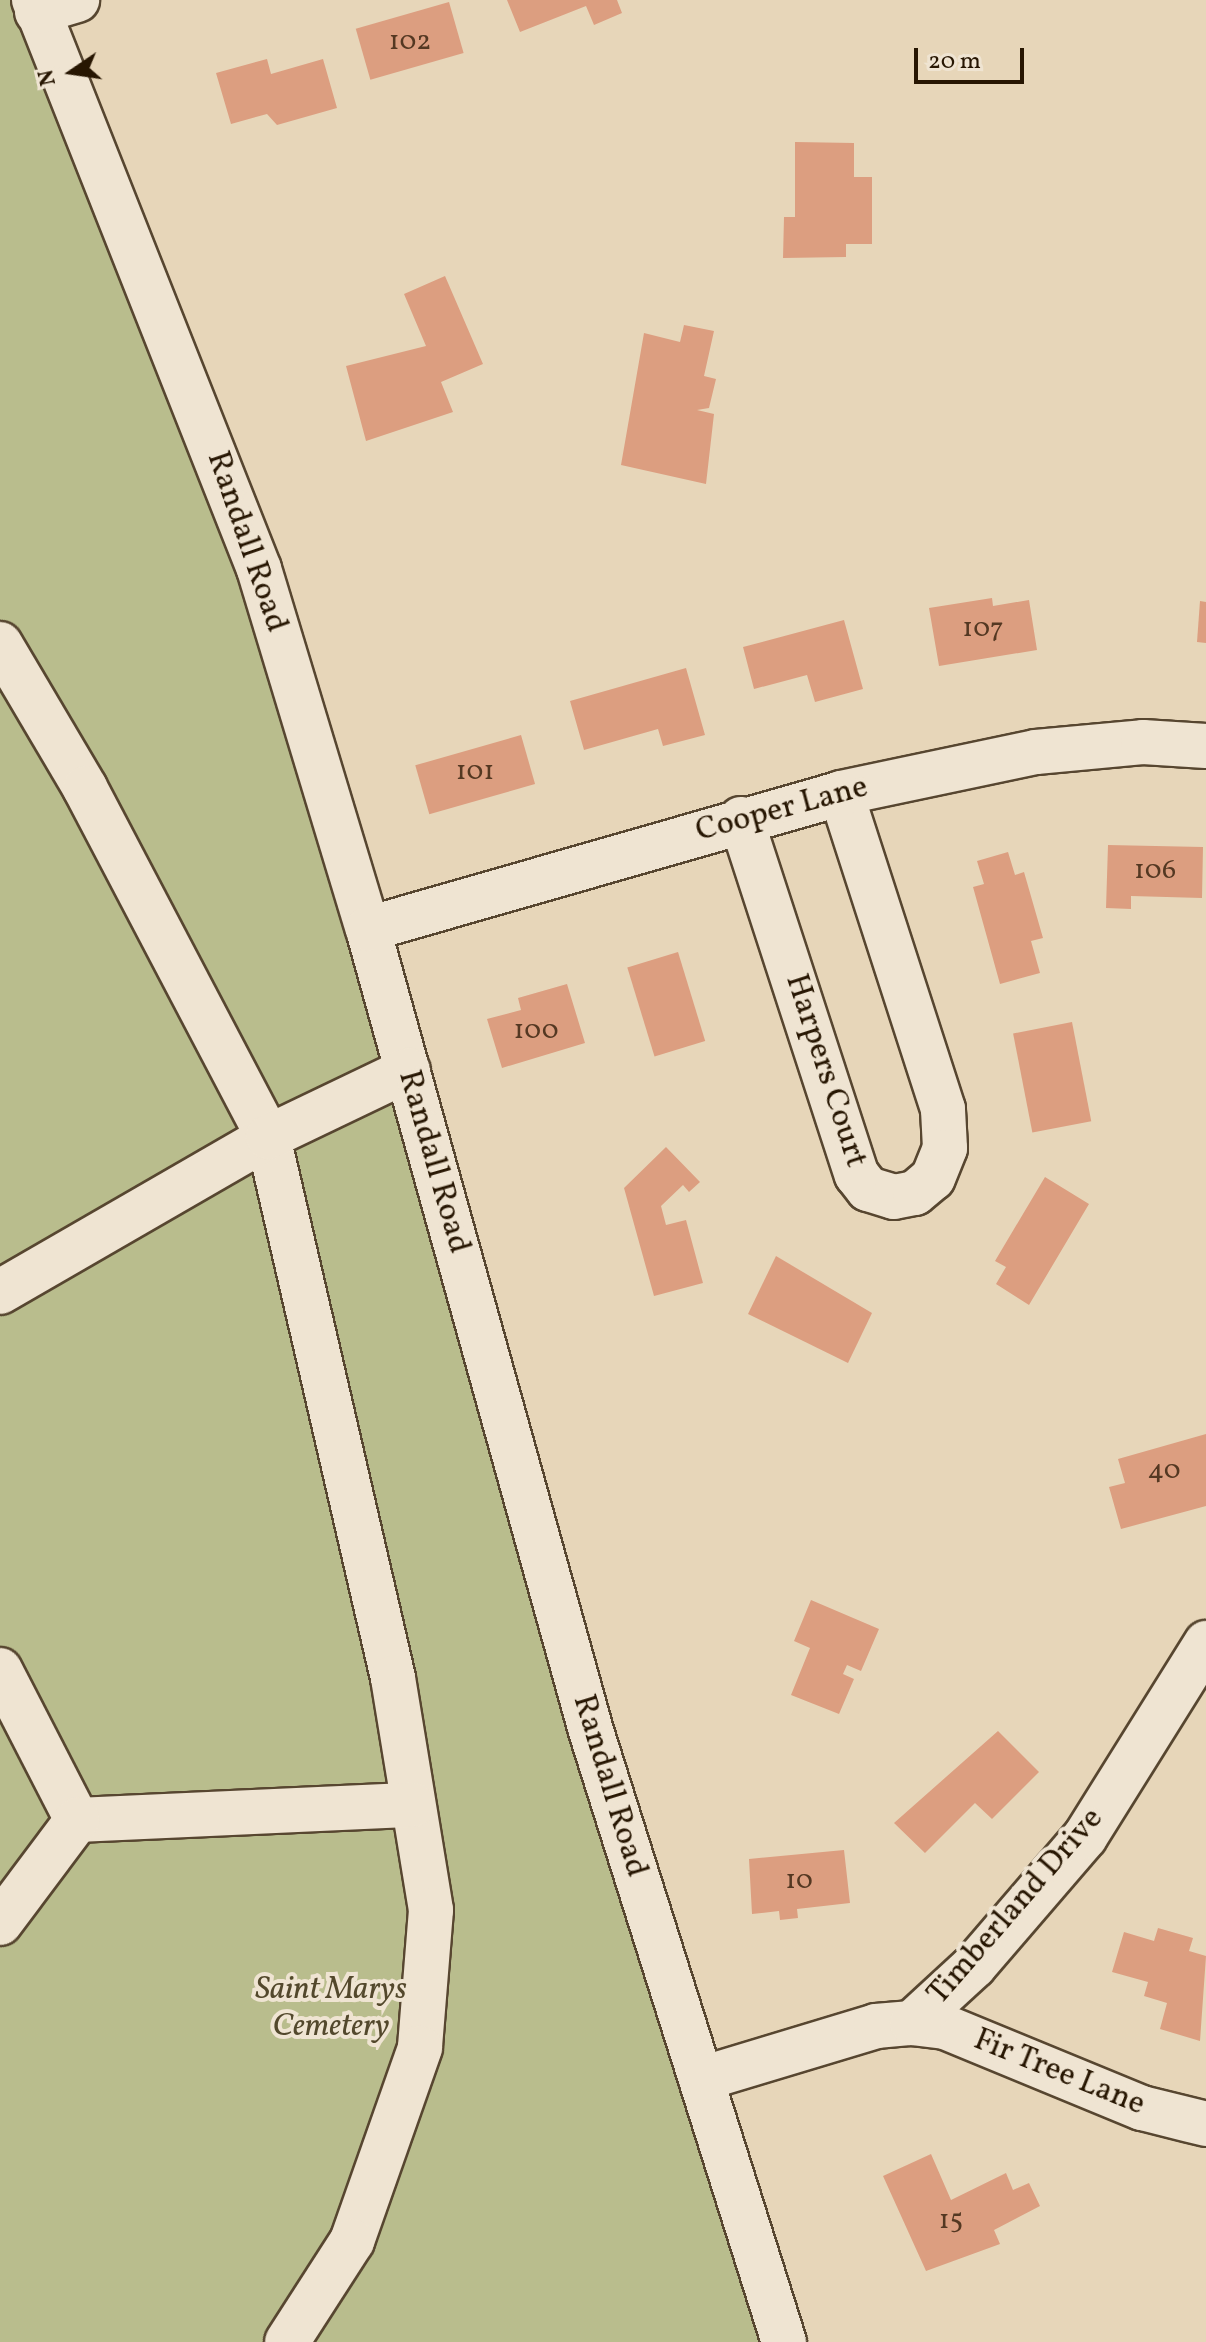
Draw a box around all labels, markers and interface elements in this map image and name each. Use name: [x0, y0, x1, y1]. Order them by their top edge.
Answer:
house number: 102: [389, 25, 431, 59]
north arrow: [32, 32, 112, 112]
scale bar: [918, 32, 1028, 82]
text: 20 m: [928, 45, 981, 79]
text: N: [31, 66, 65, 89]
street label: Randall Road: [197, 447, 295, 637]
house number: 107: [962, 612, 1004, 646]
house number: 101: [456, 755, 494, 789]
street label: Cooper Lane: [692, 769, 872, 851]
house number: 106: [1134, 854, 1176, 888]
street label: Harpers Court: [776, 969, 874, 1173]
house number: 100: [513, 1014, 559, 1048]
street label: Randall Road: [389, 1066, 477, 1258]
house number: 40: [1148, 1454, 1180, 1488]
street label: Randall Road: [563, 1690, 655, 1882]
street label: Timberland Drive: [920, 1801, 1112, 2013]
house number: 10: [785, 1864, 813, 1898]
park label: Saint Marys Cemetery: [255, 1972, 407, 2047]
street label: Fir Tree Lane: [967, 2021, 1151, 2125]
house number: 15: [939, 2204, 963, 2238]

